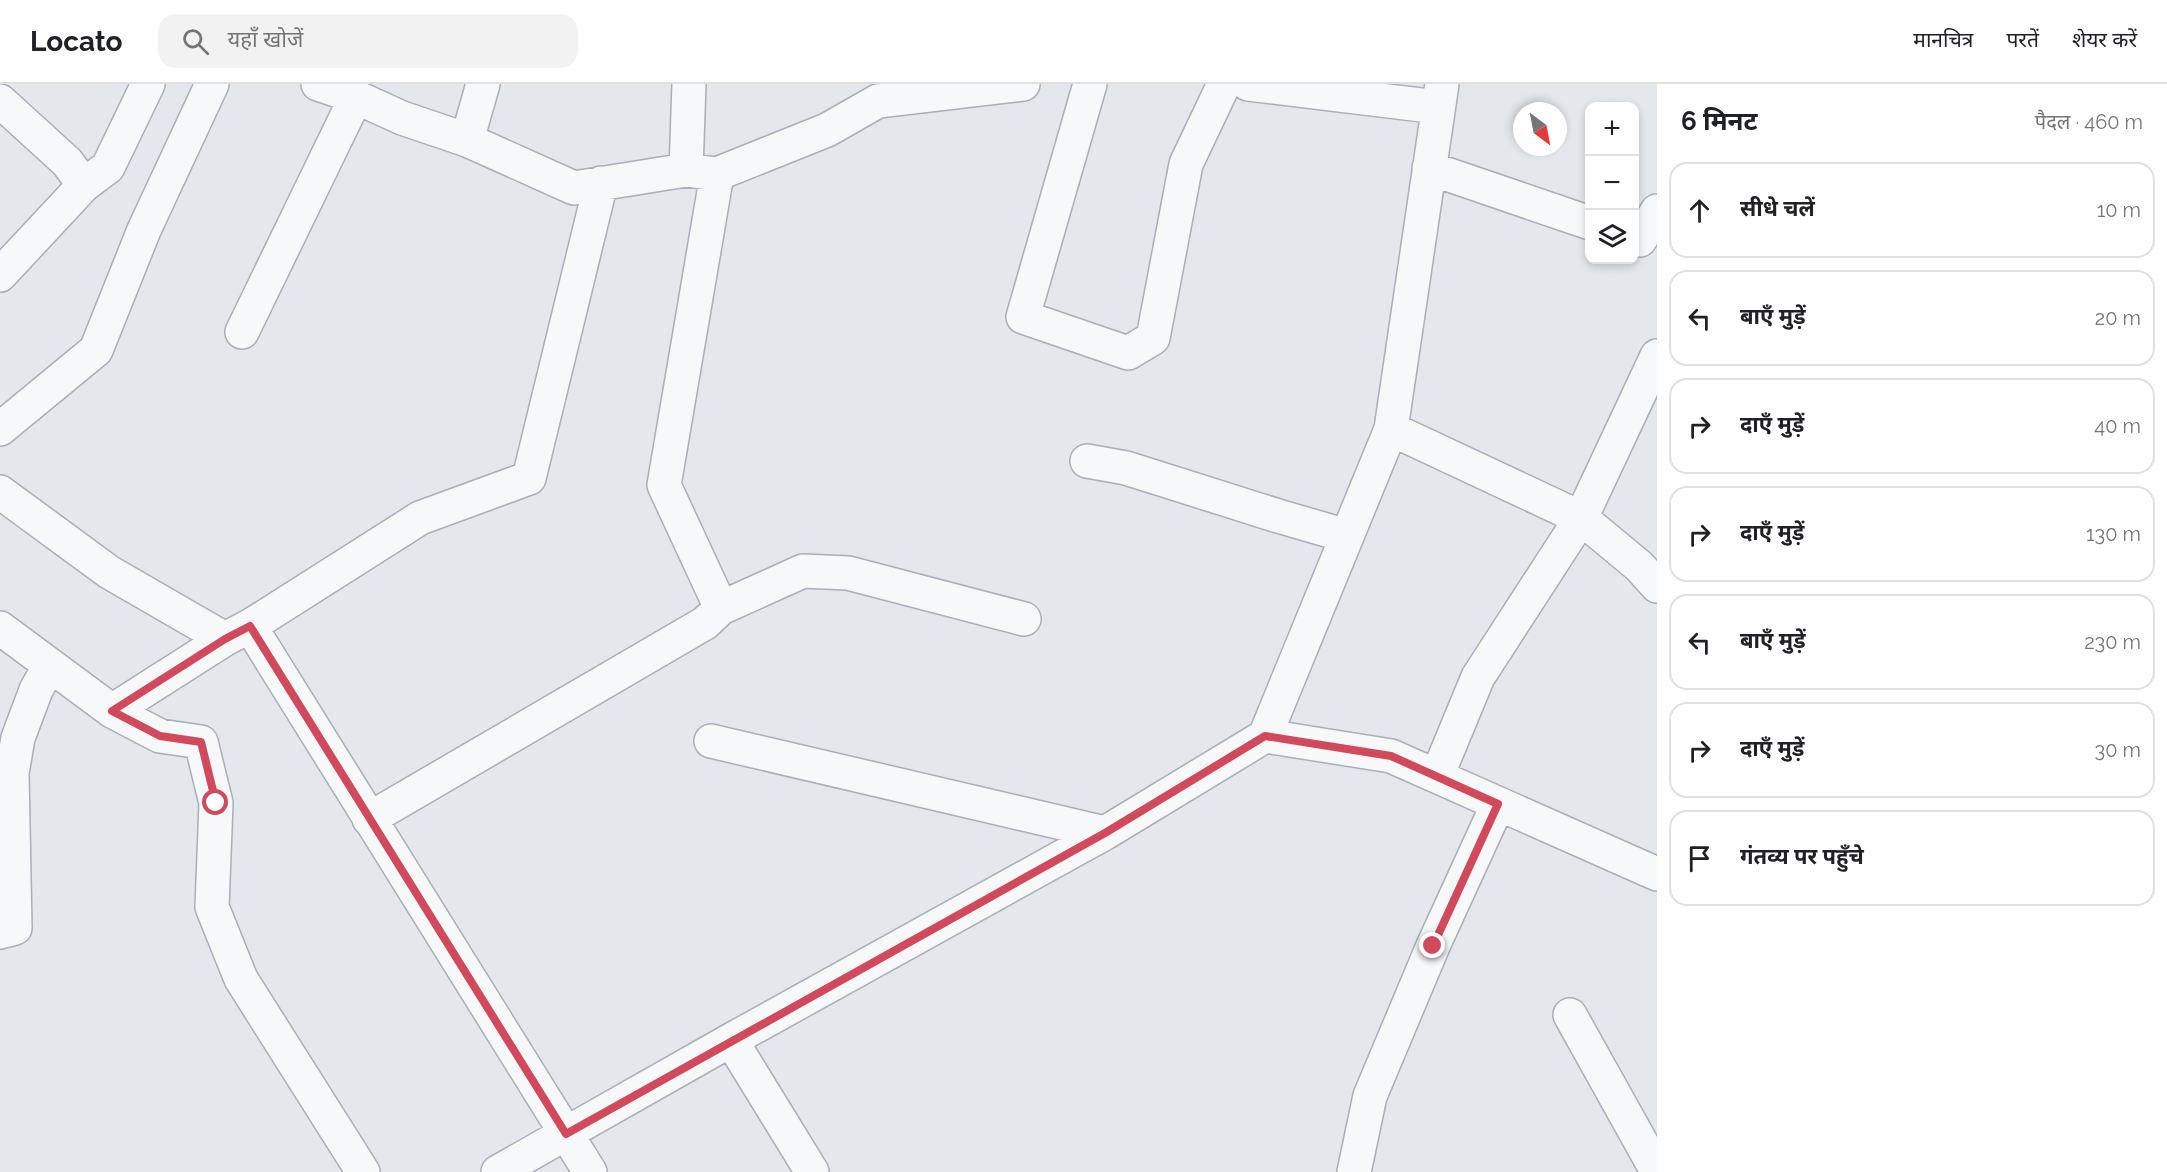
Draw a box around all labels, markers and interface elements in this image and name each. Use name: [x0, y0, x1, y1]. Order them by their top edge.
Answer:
search box: [158, 14, 578, 68]
text: Locato: [30, 25, 122, 58]
icon: search: [179, 25, 212, 58]
text: यहाँ खोजें: [227, 26, 303, 52]
text: मानचित्र: [1913, 27, 1973, 52]
text: परतें: [2006, 27, 2039, 52]
text: शेयर करें: [2072, 27, 2137, 52]
north arrow: [1513, 102, 1567, 156]
map controls: [1585, 102, 1639, 264]
button: +: [1585, 102, 1639, 156]
text: 6 मिनट: [1681, 106, 1758, 136]
text: पैदल · 460 m: [2035, 110, 2143, 134]
button: −: [1585, 156, 1639, 210]
icon: ahead: [1683, 194, 1716, 227]
text: सीधे चलें: [1740, 195, 1815, 221]
text: 10 m: [2097, 198, 2141, 222]
button: layers: [1585, 210, 1639, 264]
icon: left: [1683, 302, 1716, 335]
text: बाएँ मुड़ें: [1740, 303, 1806, 329]
text: 20 m: [2095, 306, 2141, 330]
icon: right: [1683, 410, 1716, 443]
text: दाएँ मुड़ें: [1740, 411, 1804, 437]
text: 40 m: [2094, 414, 2141, 438]
icon: right: [1683, 518, 1716, 551]
text: दाएँ मुड़ें: [1740, 519, 1804, 545]
text: 130 m: [2086, 522, 2141, 546]
icon: left: [1683, 626, 1716, 659]
text: बाएँ मुड़ें: [1740, 627, 1806, 653]
text: 230 m: [2084, 630, 2141, 654]
icon: right: [1683, 734, 1716, 767]
text: दाएँ मुड़ें: [1740, 735, 1804, 761]
text: 30 m: [2095, 738, 2141, 762]
route start: [202, 789, 228, 815]
icon: arrive: [1683, 842, 1716, 875]
text: गंतव्य पर पहुँचे: [1740, 843, 1864, 869]
route end: [1419, 932, 1445, 958]

